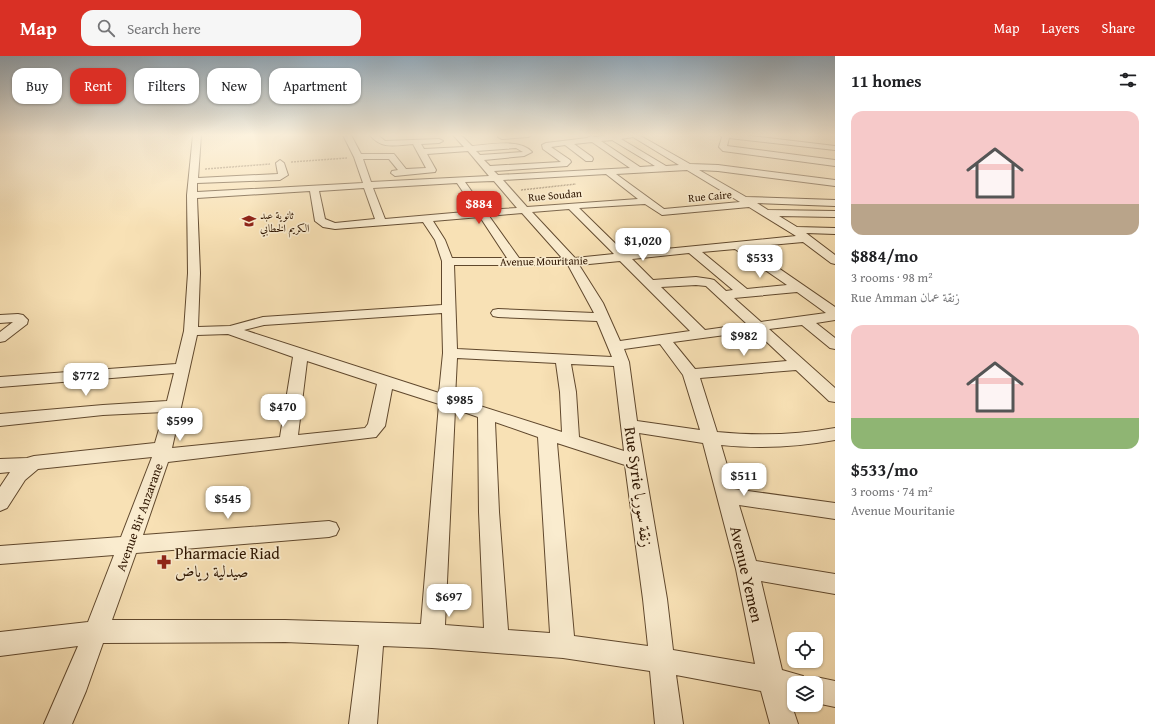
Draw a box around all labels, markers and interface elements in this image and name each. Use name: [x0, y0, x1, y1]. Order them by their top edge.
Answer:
search box: [81, 10, 361, 46]
text: Map: [20, 14, 57, 42]
icon: search: [95, 17, 117, 39]
text: Search here: [127, 18, 201, 39]
text: Map: [994, 18, 1020, 38]
text: Layers: [1042, 18, 1080, 38]
text: Share: [1102, 18, 1135, 38]
chip: Buy: [12, 68, 62, 104]
chip: Rent: [70, 68, 126, 104]
chip: Filters: [134, 68, 199, 104]
chip: New: [207, 68, 261, 104]
chip: Apartment: [269, 68, 361, 104]
text: 11 homes: [851, 68, 922, 93]
icon: filters: [1117, 69, 1139, 91]
icon: home: [959, 137, 1031, 209]
street label: Rue Soudan: [527, 185, 583, 205]
street label: Rue Caire: [688, 186, 732, 206]
pin: $884: [455, 191, 503, 225]
text: $884: [466, 194, 492, 213]
place label: ثانوية عبد الكريم الخطابي: [260, 207, 309, 238]
school or university icon: ثانوية عبد الكريم الخطابي: [241, 213, 257, 229]
pin: $1,020: [610, 228, 676, 262]
text: $1,020: [624, 231, 662, 250]
text: $884/mo: [851, 243, 918, 268]
pin: $533: [736, 245, 784, 279]
text: $533: [747, 248, 773, 267]
street label: Avenue Mouritanie: [500, 252, 588, 270]
text: 3 rooms · 98 m²: [851, 268, 933, 287]
text: Rue Amman زنقة عمان: [851, 288, 960, 307]
pin: $982: [720, 323, 768, 357]
text: $982: [731, 326, 757, 345]
icon: home: [959, 351, 1031, 423]
pin: $772: [62, 363, 110, 397]
text: $772: [73, 366, 99, 385]
pin: $985: [436, 387, 484, 421]
text: $985: [447, 390, 473, 409]
pin: $470: [259, 394, 307, 428]
text: $470: [270, 397, 296, 416]
pin: $599: [156, 408, 204, 442]
text: $599: [167, 411, 193, 430]
street label: Rue Syrie زنقة سوريا: [619, 425, 659, 549]
text: $533/mo: [851, 457, 918, 482]
street label: Avenue Bir Anzarane: [111, 460, 168, 574]
pin: $511: [720, 463, 768, 497]
text: $511: [731, 466, 757, 485]
text: 3 rooms · 74 m²: [851, 482, 933, 501]
pin: $545: [204, 486, 252, 520]
text: $545: [215, 489, 241, 508]
text: Avenue Mouritanie: [851, 501, 955, 520]
street label: Avenue Yemen: [724, 523, 770, 625]
place label: Pharmacie Riad صيدلية رياض: [175, 541, 280, 583]
pharmacy icon: Pharmacie Riad صيدلية رياض: [156, 554, 172, 570]
pin: $697: [425, 584, 473, 618]
text: $697: [436, 587, 462, 606]
map controls: [787, 632, 823, 712]
button: locate: [787, 632, 823, 668]
button: layers: [787, 676, 823, 712]

